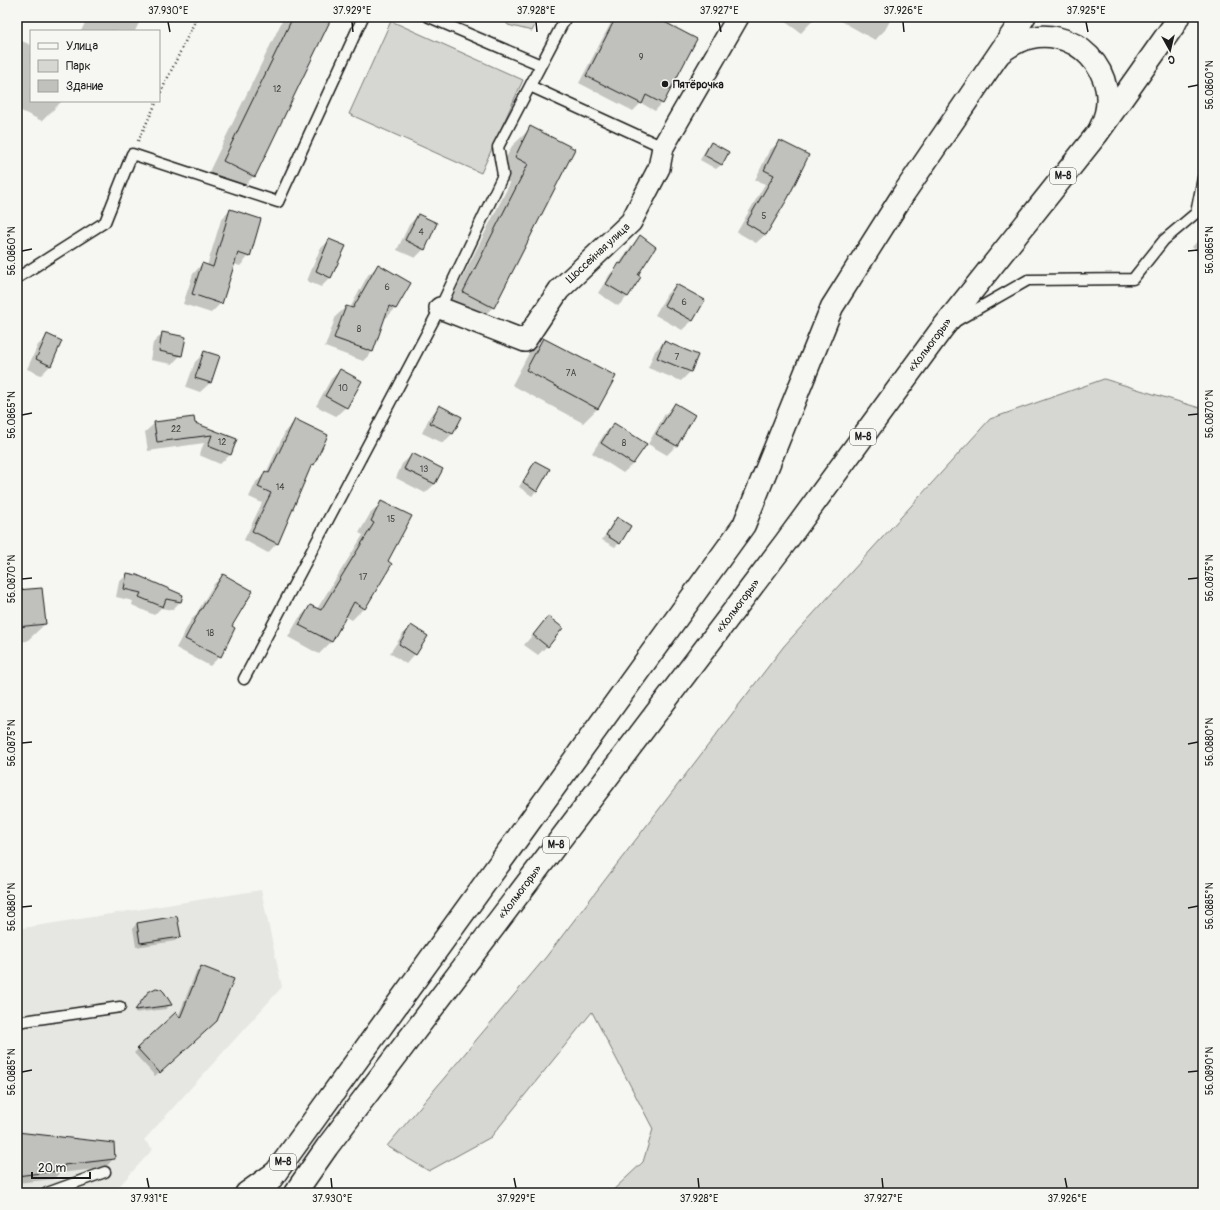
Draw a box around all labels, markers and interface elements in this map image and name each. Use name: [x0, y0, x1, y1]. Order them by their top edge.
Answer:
text: 37.930°E: [148, 5, 188, 17]
text: 37.929°E: [333, 5, 371, 17]
text: 37.928°E: [517, 5, 555, 17]
text: 37.927°E: [700, 5, 738, 17]
text: 37.926°E: [883, 5, 923, 17]
text: 37.925°E: [1067, 5, 1105, 17]
legend: [30, 30, 160, 102]
north arrow: [1150, 30, 1190, 70]
text: Улица: [66, 39, 98, 54]
house number: 9: [639, 52, 644, 63]
text: С: [1167, 52, 1176, 66]
text: Парк: [66, 59, 91, 74]
text: 56.0860°N: [1204, 60, 1216, 110]
place label: Пятёрочка: [673, 78, 724, 91]
text: Здание: [66, 79, 103, 94]
marker: Пятёрочка: [660, 79, 670, 89]
house number: 12: [273, 84, 281, 95]
road number: М-8: [1050, 168, 1076, 184]
house number: 5: [762, 211, 767, 222]
street label: Шоссейная улица: [563, 220, 633, 286]
text: 56.0860°N: [6, 226, 18, 276]
text: 56.0865°N: [1204, 226, 1216, 274]
house number: 4: [418, 227, 424, 238]
house number: 6: [384, 282, 390, 293]
house number: 6: [681, 297, 687, 308]
street label: «Холмогоры»: [906, 315, 955, 374]
house number: 8: [357, 324, 362, 335]
house number: 7: [675, 352, 680, 363]
house number: 7А: [566, 368, 576, 379]
house number: 10: [338, 383, 348, 394]
text: 56.0870°N: [1204, 389, 1216, 438]
text: 56.0865°N: [6, 391, 18, 439]
house number: 22: [171, 424, 181, 435]
road number: М-8: [850, 429, 876, 445]
house number: 12: [218, 437, 226, 448]
house number: 8: [622, 438, 627, 449]
house number: 13: [420, 464, 428, 475]
house number: 14: [276, 482, 285, 493]
house number: 15: [387, 514, 395, 525]
text: 56.0870°N: [6, 554, 18, 603]
text: 56.0875°N: [1204, 554, 1216, 602]
house number: 17: [359, 572, 367, 583]
street label: «Холмогоры»: [714, 576, 763, 635]
house number: 18: [206, 628, 214, 639]
text: 56.0880°N: [1204, 718, 1216, 766]
text: 56.0875°N: [6, 719, 18, 767]
road number: М-8: [543, 837, 569, 853]
street label: «Холмогоры»: [496, 862, 545, 921]
text: 56.0885°N: [1204, 882, 1216, 929]
text: 56.0880°N: [6, 883, 18, 931]
text: 56.0890°N: [1204, 1047, 1216, 1095]
text: 56.0885°N: [6, 1048, 18, 1095]
scale bar: [32, 1154, 90, 1180]
road number: М-8: [270, 1154, 296, 1170]
text: 20 m: [38, 1161, 67, 1176]
text: 37.931°E: [130, 1193, 168, 1205]
text: 37.930°E: [312, 1193, 352, 1205]
text: 37.929°E: [497, 1193, 535, 1205]
text: 37.928°E: [680, 1193, 718, 1205]
text: 37.927°E: [864, 1193, 902, 1205]
text: 37.926°E: [1047, 1193, 1087, 1205]

